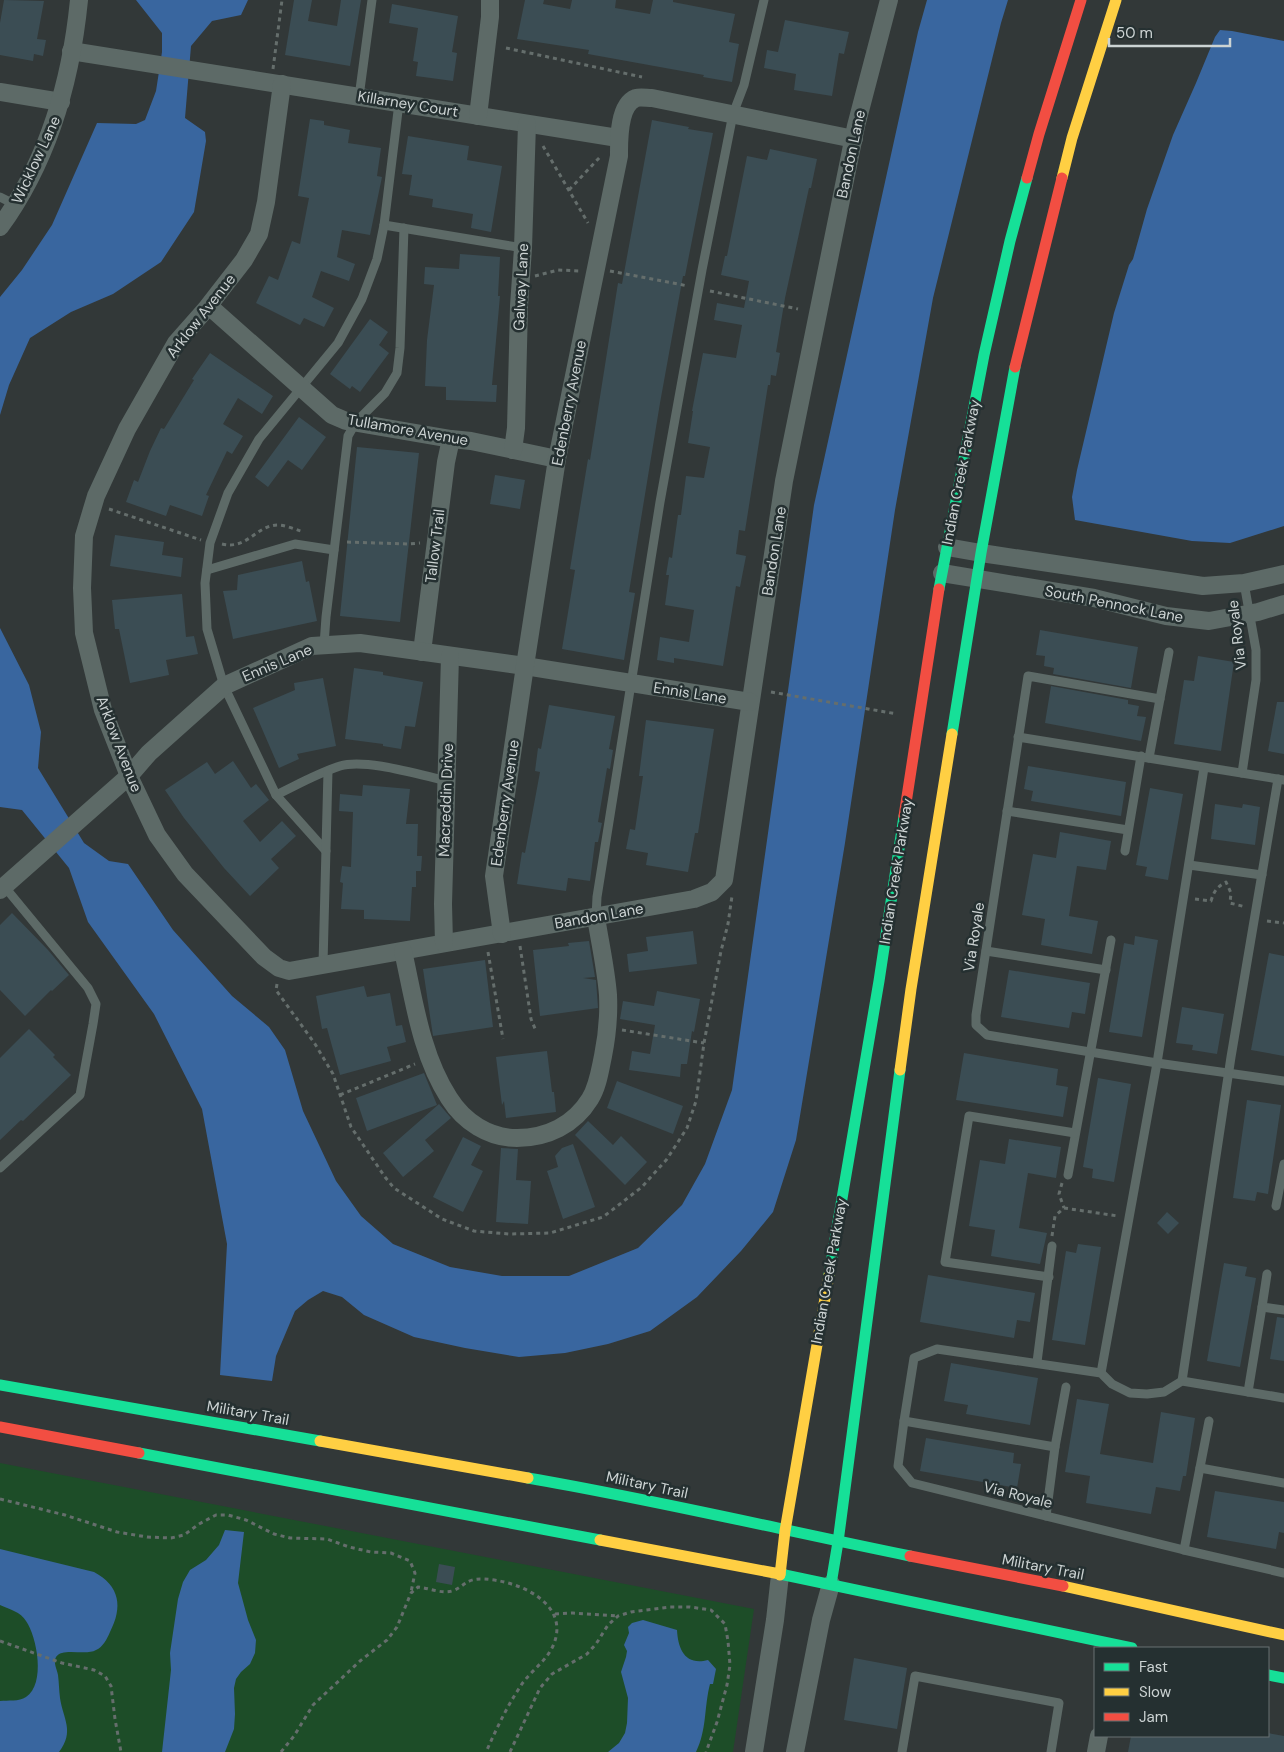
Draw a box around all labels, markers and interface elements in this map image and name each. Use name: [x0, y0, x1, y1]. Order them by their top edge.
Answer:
scale bar: [1109, 15, 1230, 47]
text: 50 m: [1116, 23, 1153, 43]
street label: Killarney Court: [356, 86, 460, 122]
street label: Bandon Lane: [832, 108, 870, 200]
street label: Wicklow Lane: [7, 113, 65, 207]
street label: Galway Lane: [509, 243, 533, 331]
street label: Arklow Avenue: [162, 270, 240, 362]
street label: Edenberry Avenue: [547, 339, 591, 467]
street label: Indian Creek Parkway: [937, 397, 985, 546]
street label: Tullamore Avenue: [346, 410, 470, 450]
street label: Bandon Lane: [757, 505, 791, 597]
street label: Tallow Trail: [421, 508, 449, 584]
street label: South Pennock Lane: [1043, 581, 1185, 627]
street label: Via Royale: [1223, 599, 1251, 671]
street label: Ennis Lane: [239, 639, 315, 687]
street label: Ennis Lane: [652, 677, 728, 709]
street label: Arklow Avenue: [91, 693, 147, 795]
street label: Edenberry Avenue: [486, 739, 524, 867]
street label: Macreddin Drive: [434, 743, 458, 857]
street label: Indian Creek Parkway: [875, 796, 918, 945]
street label: Bandon Lane: [553, 898, 645, 934]
street label: Via Royale: [959, 901, 989, 973]
street label: Indian Creek Parkway: [806, 1196, 852, 1345]
street label: Military Trail: [205, 1396, 291, 1430]
street label: Military Trail: [604, 1467, 690, 1503]
street label: Via Royale: [981, 1477, 1055, 1513]
street label: Military Trail: [1000, 1549, 1086, 1585]
legend: [1094, 1647, 1269, 1737]
text: Fast: [1139, 1657, 1168, 1677]
text: Slow: [1139, 1682, 1172, 1702]
text: Jam: [1139, 1707, 1168, 1727]

